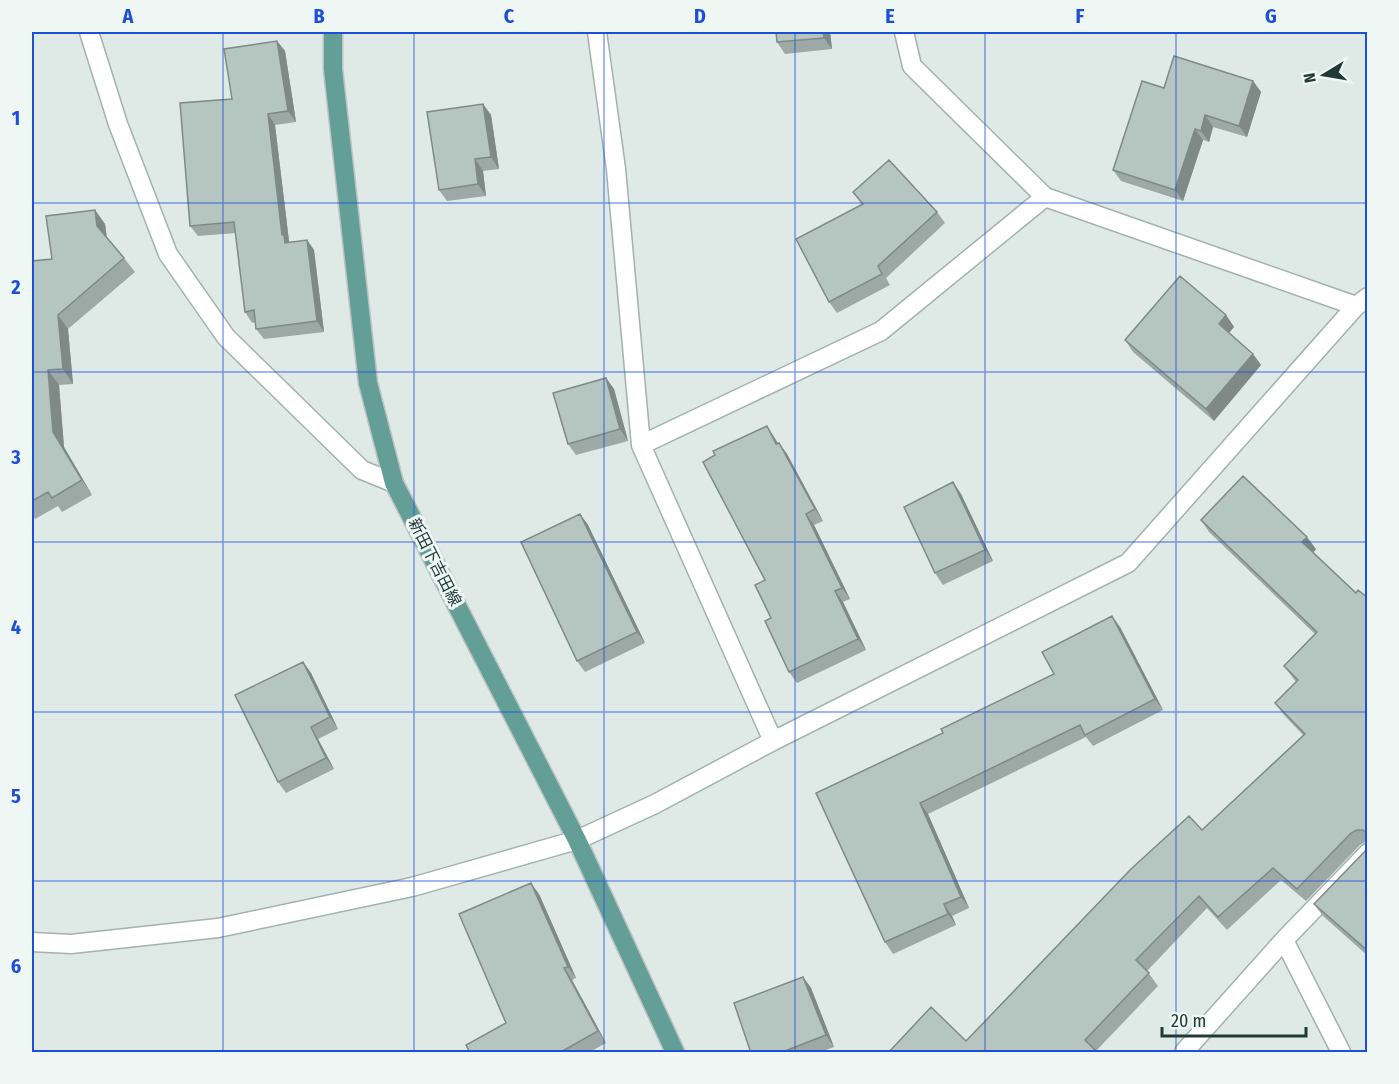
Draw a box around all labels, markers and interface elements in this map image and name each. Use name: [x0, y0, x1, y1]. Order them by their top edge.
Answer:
text: A: [122, 4, 135, 28]
text: B: [313, 4, 325, 28]
text: C: [504, 4, 515, 28]
text: D: [694, 4, 706, 28]
text: E: [885, 4, 895, 28]
text: F: [1076, 4, 1085, 28]
text: G: [1265, 4, 1277, 28]
north arrow: [1294, 45, 1354, 105]
text: N: [1300, 71, 1320, 84]
text: 1: [12, 106, 20, 130]
text: 2: [10, 275, 21, 299]
text: 3: [10, 445, 21, 469]
street label: 新田下吉田線: [405, 515, 465, 609]
text: 4: [11, 615, 21, 639]
text: 5: [11, 784, 21, 808]
text: 6: [11, 954, 21, 978]
scale bar: [1162, 1000, 1306, 1038]
text: 20 m: [1171, 1010, 1206, 1032]

